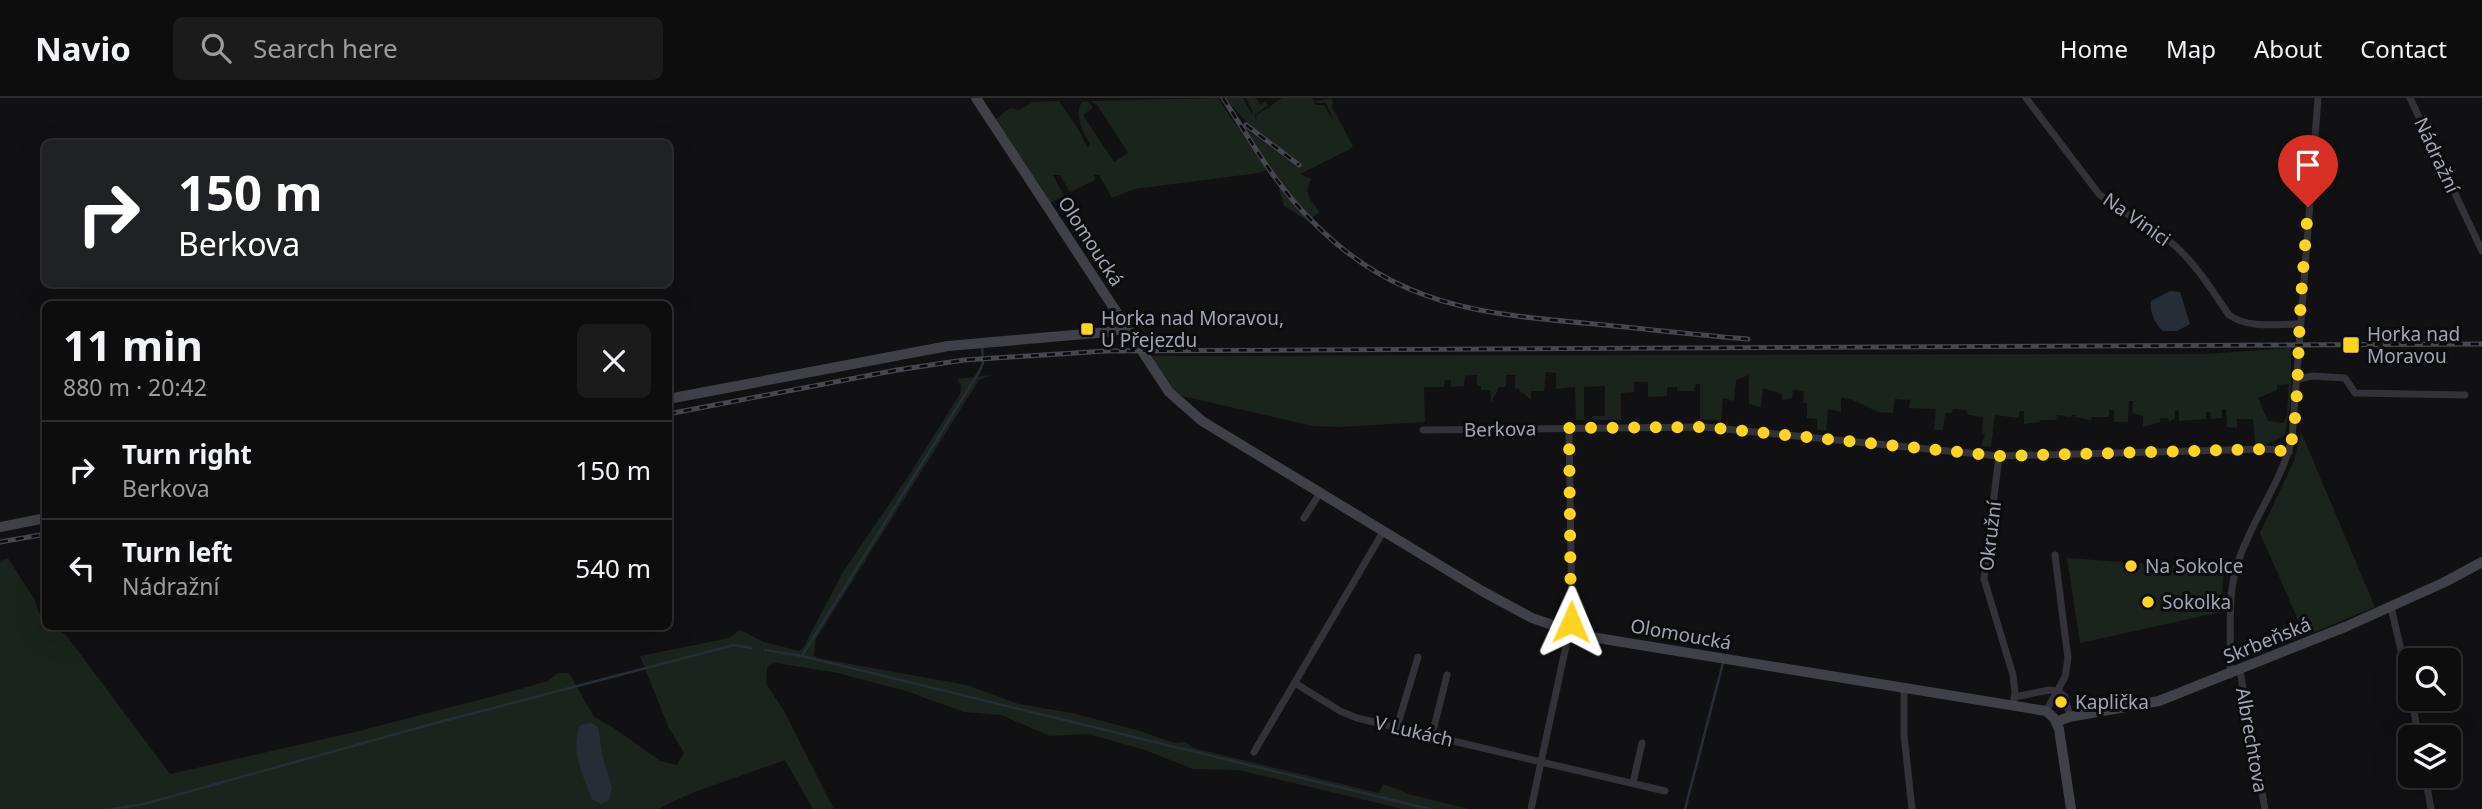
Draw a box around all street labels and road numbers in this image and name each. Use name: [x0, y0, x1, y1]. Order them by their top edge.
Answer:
street label: Nádražní: [2408, 113, 2466, 198]
street label: Na Vinici: [2098, 186, 2176, 252]
street label: Olomoucká: [1052, 191, 1130, 291]
street label: Berkova: [1464, 415, 1536, 443]
street label: Okružní: [1973, 499, 2007, 572]
street label: Skrbeňská: [2219, 611, 2315, 669]
street label: Olomoucká: [1628, 612, 1734, 656]
street label: Albrechtova: [2230, 686, 2274, 794]
street label: V Lukách: [1372, 709, 1456, 753]

